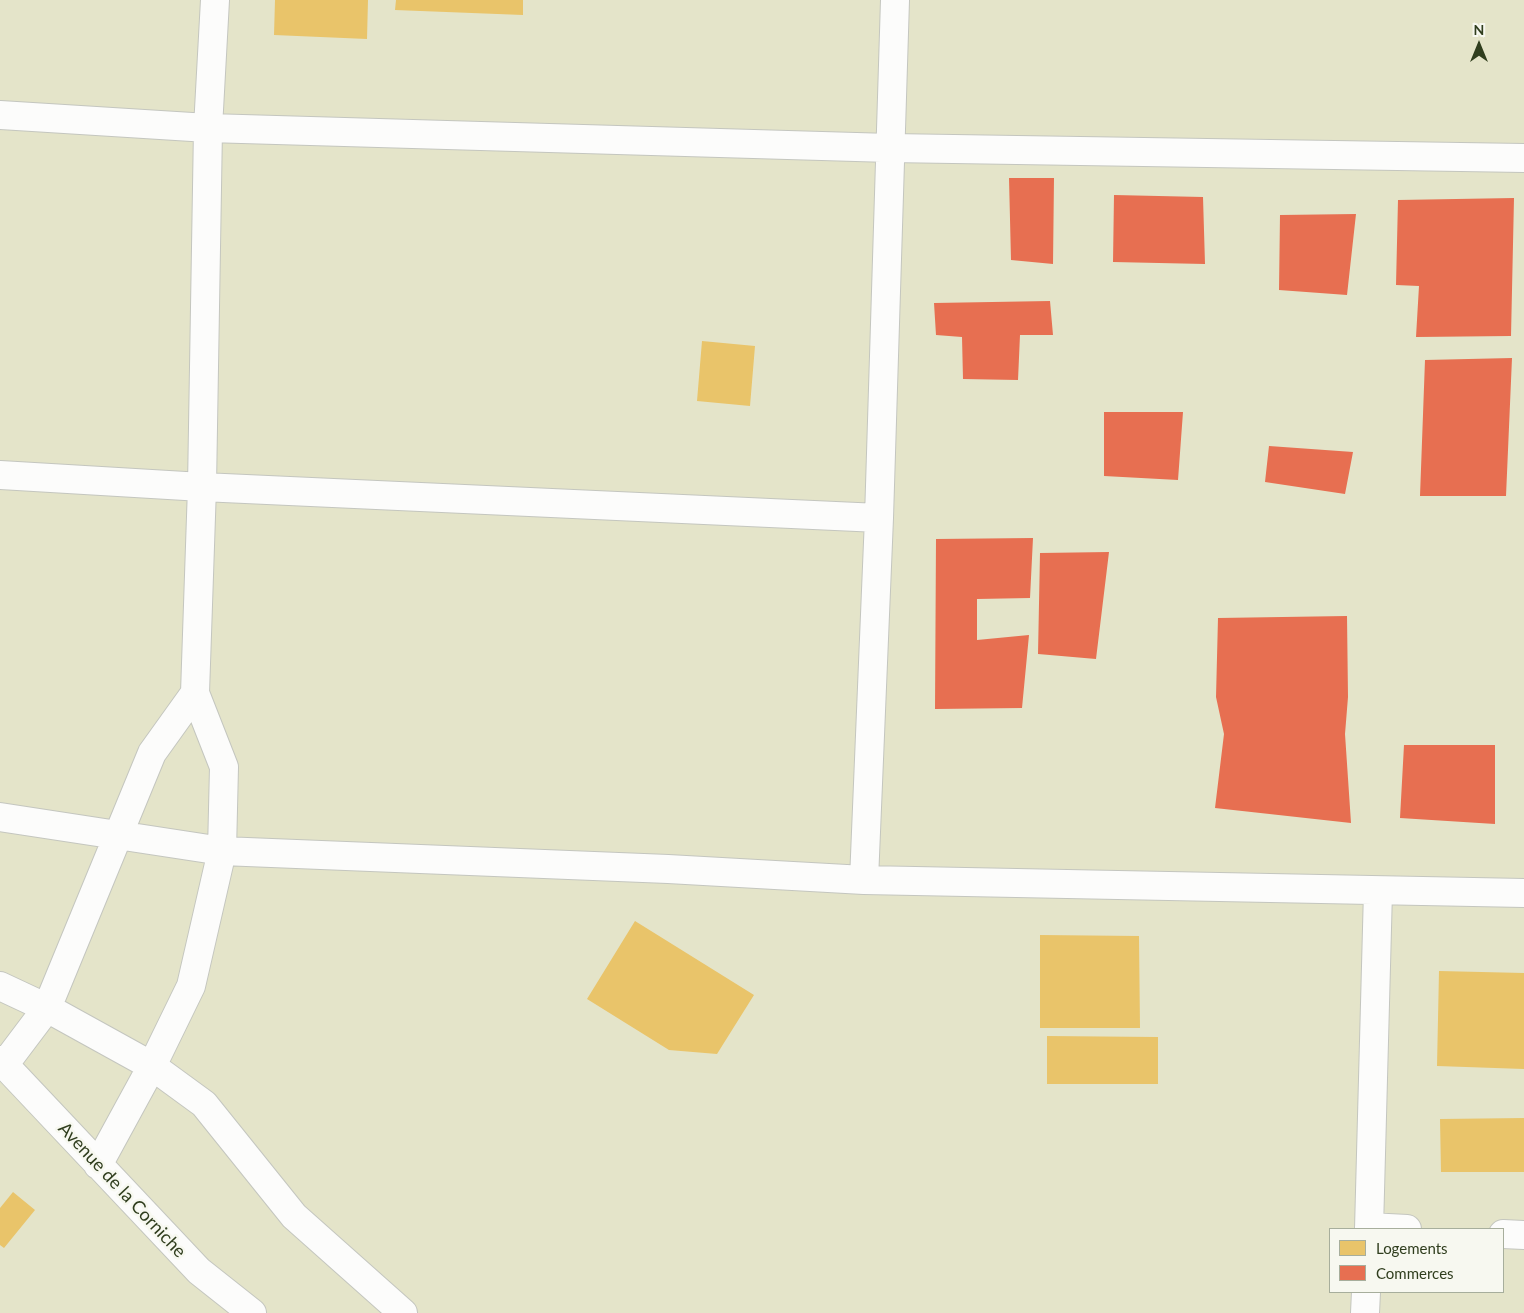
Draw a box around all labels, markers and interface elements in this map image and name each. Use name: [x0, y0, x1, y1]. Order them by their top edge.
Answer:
north arrow: [1454, 20, 1504, 70]
text: N: [1474, 21, 1484, 38]
street label: Avenue de la Corniche: [54, 1118, 190, 1262]
legend: [1329, 1228, 1504, 1293]
text: Logements: [1376, 1239, 1448, 1257]
text: Commerces: [1376, 1264, 1454, 1282]

